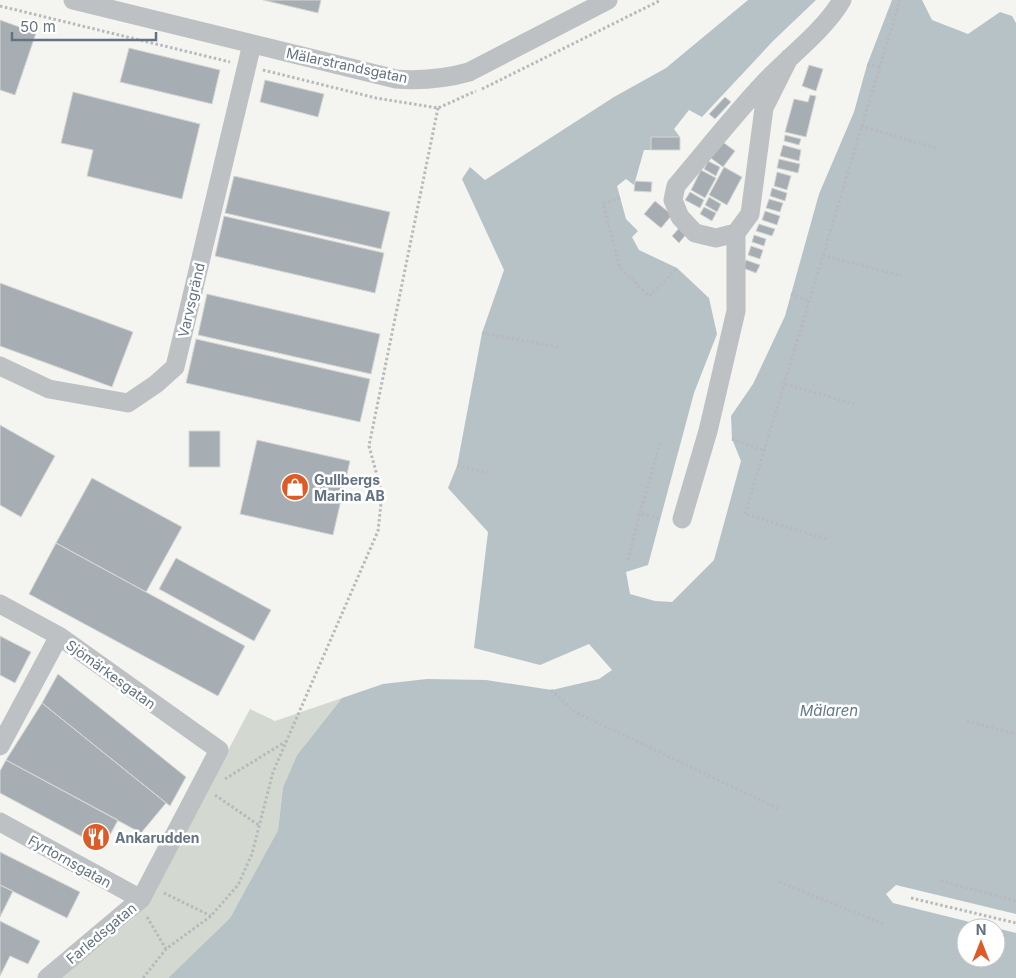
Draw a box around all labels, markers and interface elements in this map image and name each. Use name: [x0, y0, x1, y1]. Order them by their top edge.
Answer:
scale bar: [12, 10, 156, 42]
text: 50 m: [20, 17, 56, 36]
street label: Mälarstrandsgatan: [285, 44, 409, 86]
street label: Varvsgränd: [174, 261, 208, 339]
place label: Gullbergs Marina AB: [314, 471, 385, 504]
shop icon: Gullbergs Marina AB: [280, 472, 310, 502]
street label: Sjömärkesgatan: [63, 636, 159, 712]
water label: Mälaren: [800, 701, 858, 720]
restaurant icon: Ankarudden: [81, 822, 111, 852]
place label: Ankarudden: [115, 829, 200, 846]
street label: Fyrtornsgatan: [25, 831, 115, 891]
street label: Farledsgatan: [63, 899, 139, 967]
north arrow: [956, 918, 1006, 968]
text: N: [976, 921, 986, 938]

